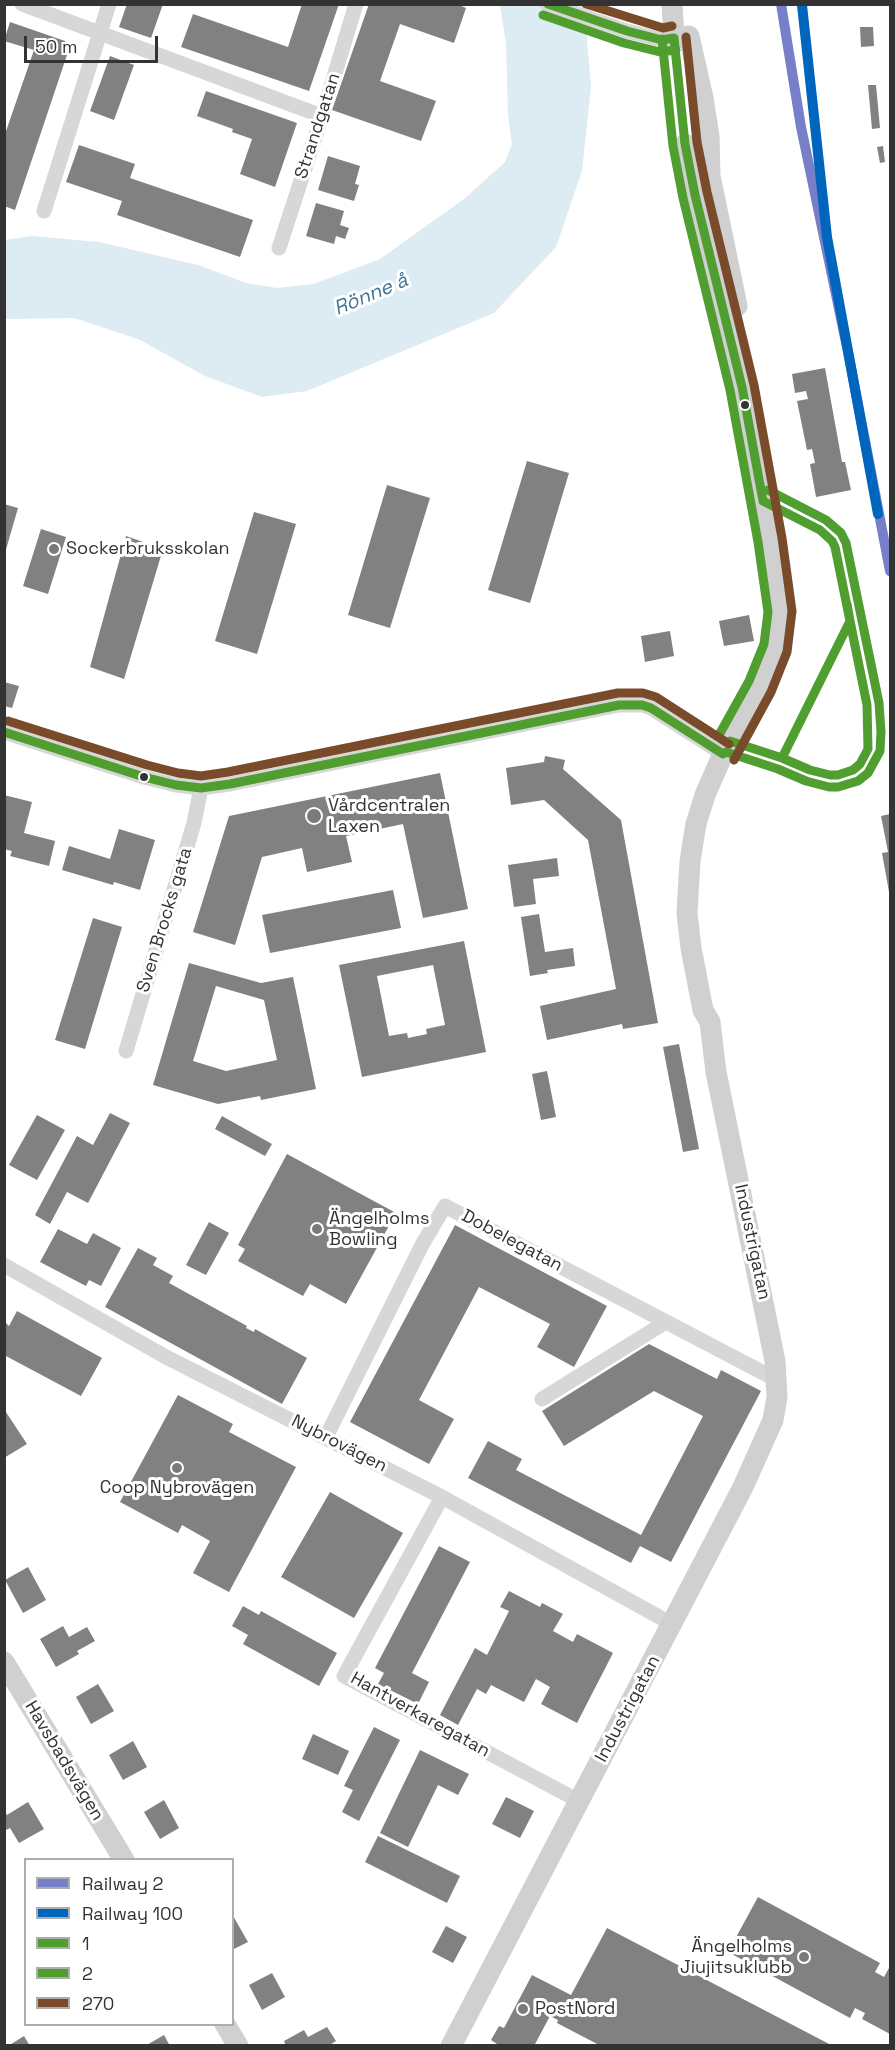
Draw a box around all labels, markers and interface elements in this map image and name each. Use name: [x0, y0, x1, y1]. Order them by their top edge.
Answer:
scale bar: [27, 24, 160, 62]
text: 50 m: [35, 35, 77, 58]
street label: Strandgatan: [291, 70, 345, 182]
water label: Rönne å: [330, 269, 412, 321]
unlabelled marker: [739, 399, 751, 411]
place label: Sockerbruksskolan: [66, 538, 230, 560]
marker: Sockerbruksskolan: [47, 542, 61, 556]
unlabelled marker: [138, 771, 150, 783]
place label: Vårdcentralen Laxen: [328, 795, 450, 838]
marker: Vårdcentralen Laxen: [305, 807, 323, 825]
street label: Sven Brocks gata: [133, 845, 197, 995]
street label: Industrigatan: [729, 1182, 775, 1302]
street label: Dobelegatan: [458, 1205, 566, 1277]
place label: Ängelholms Bowling: [329, 1208, 430, 1250]
marker: Ängelholms Bowling: [310, 1222, 324, 1236]
street label: Nybrovägen: [288, 1411, 390, 1477]
marker: Coop Nybrovägen: [170, 1461, 184, 1475]
place label: Coop Nybrovägen: [100, 1477, 254, 1499]
street label: Industrigatan: [591, 1652, 665, 1766]
street label: Hantverkaregatan: [347, 1668, 493, 1762]
street label: Havsbadsvägen: [20, 1697, 108, 1825]
legend: [24, 1858, 234, 2026]
text: Railway 2: [82, 1872, 163, 1895]
text: Railway 100: [82, 1902, 183, 1925]
text: 1: [82, 1932, 90, 1955]
place label: Ängelholms Jiujitsuklubb: [680, 1936, 792, 1978]
marker: Ängelholms Jiujitsuklubb: [797, 1950, 811, 1964]
text: 2: [82, 1962, 93, 1985]
text: 270: [82, 1992, 114, 2015]
place label: PostNord: [535, 1998, 615, 2020]
marker: PostNord: [516, 2002, 530, 2016]

